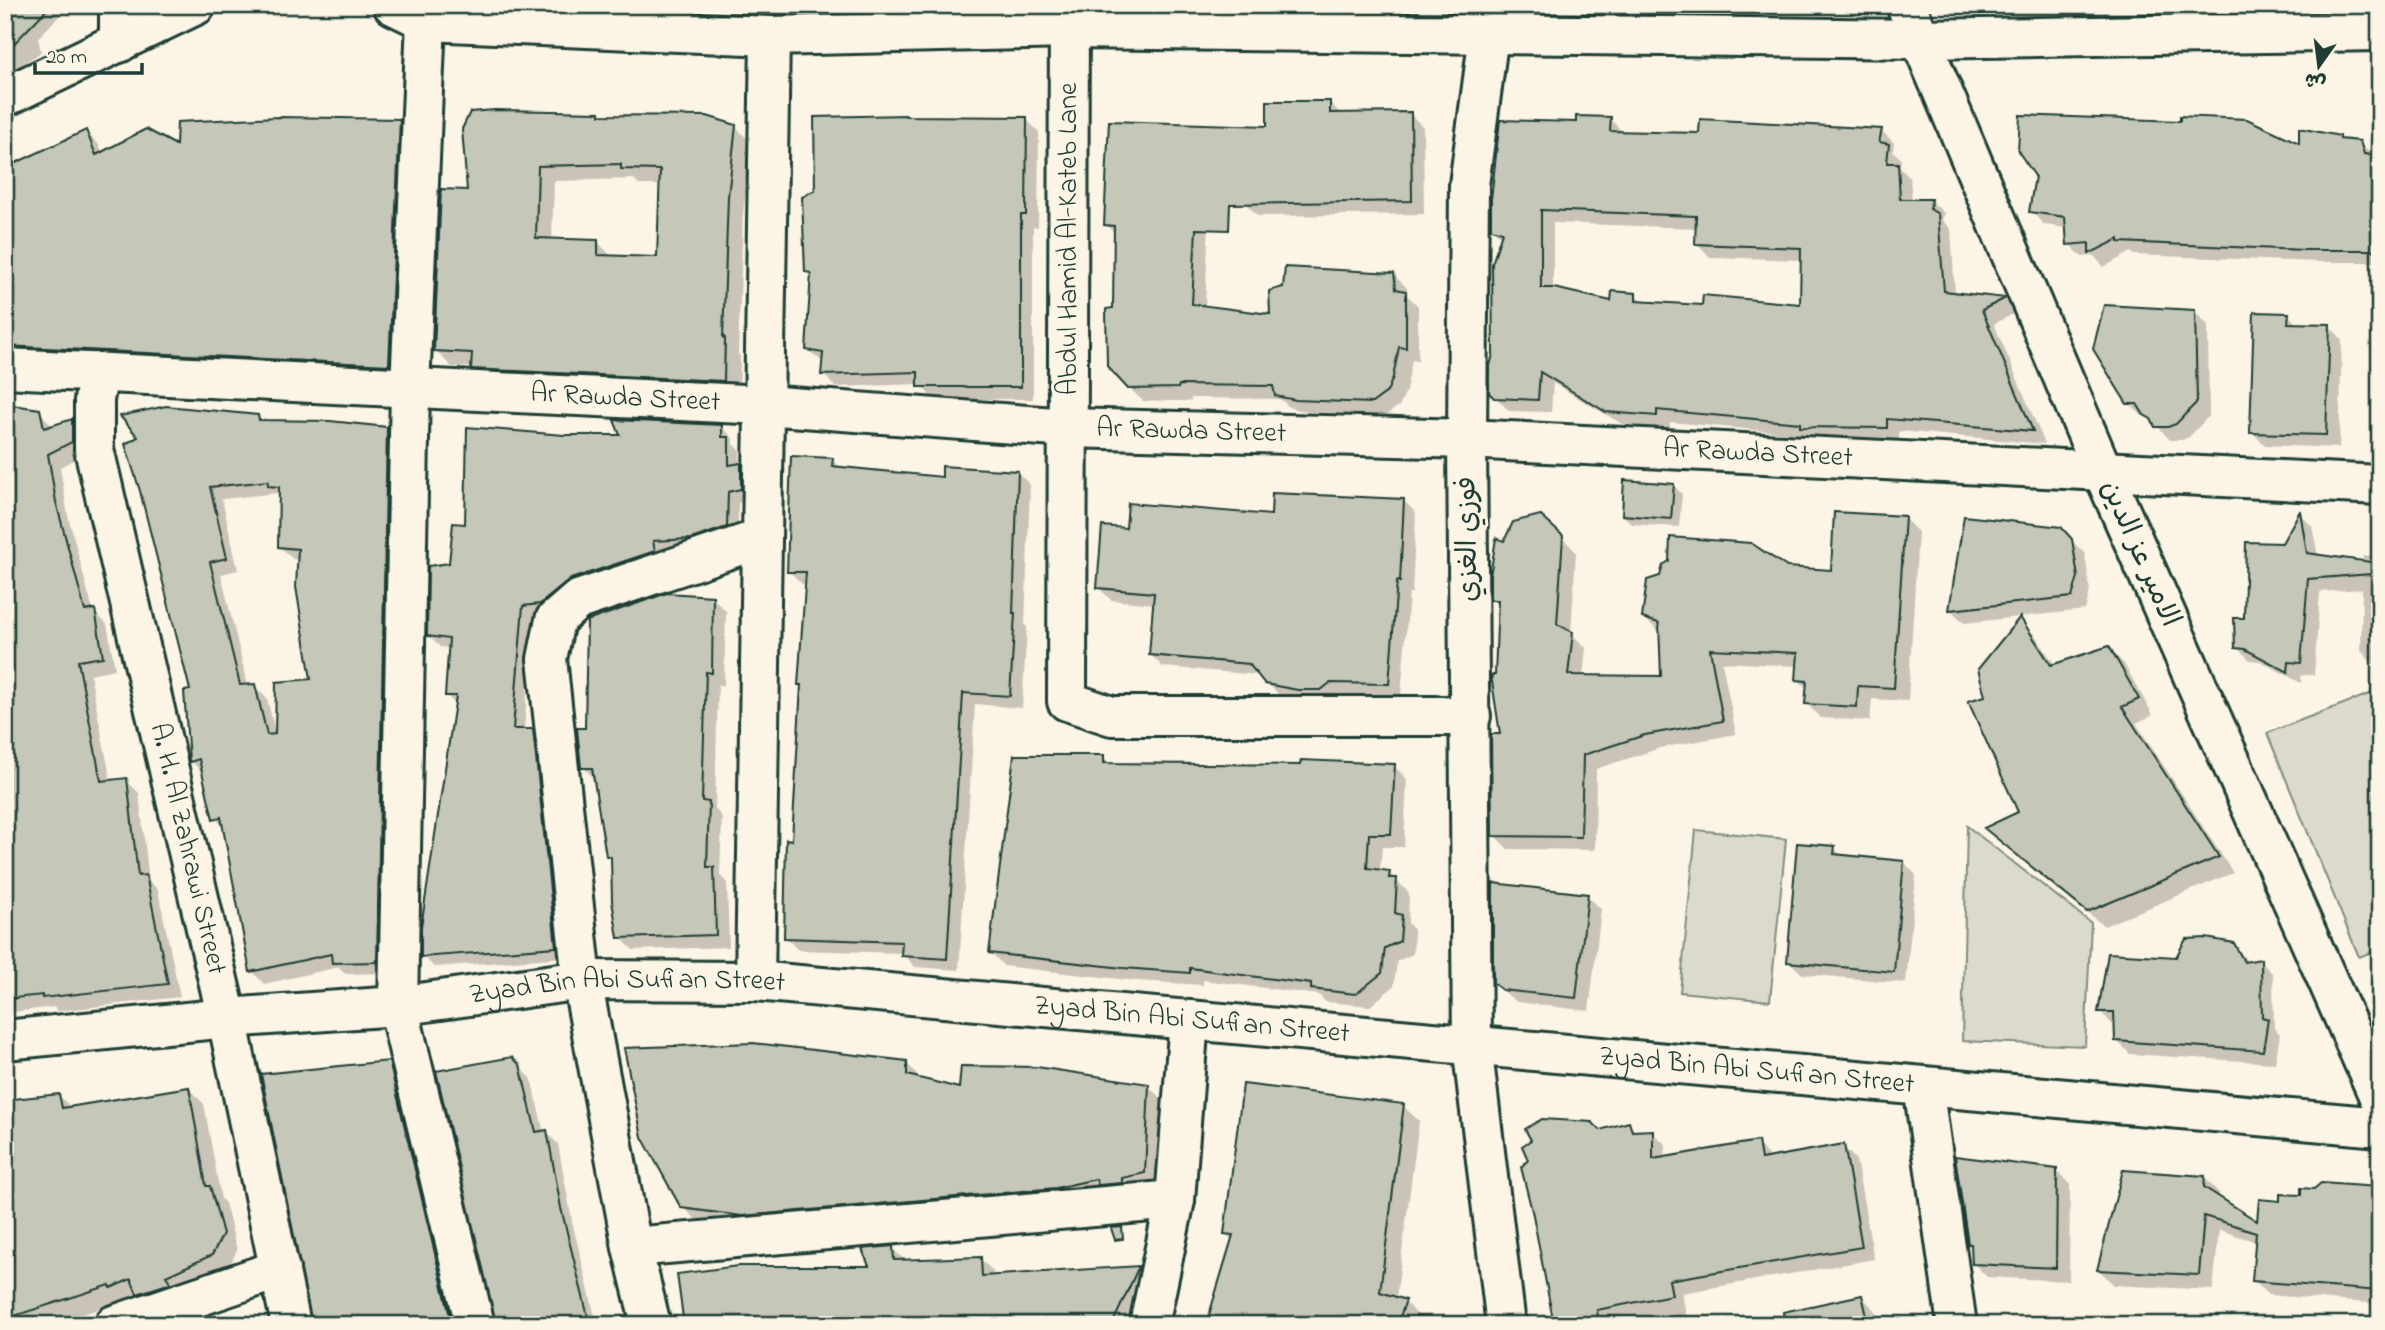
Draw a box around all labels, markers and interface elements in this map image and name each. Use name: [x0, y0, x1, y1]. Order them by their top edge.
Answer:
scale bar: [35, 32, 142, 76]
north arrow: [2284, 32, 2354, 102]
text: 20 m: [46, 43, 87, 73]
text: ش: [2302, 64, 2329, 96]
street label: Abdul Hamid Al-Kateb Lane: [1049, 82, 1090, 396]
street label: Ar Rawda Street: [529, 373, 721, 423]
street label: Ar Rawda Street: [1096, 408, 1287, 455]
street label: Ar Rawda Street: [1662, 428, 1854, 479]
street label: الامير عز الدين: [2088, 474, 2190, 634]
street label: فوزي الغزي: [1447, 476, 1491, 602]
street label: A. H. Al Zahrawi Street: [138, 719, 237, 979]
street label: Zyad Bin Abi Sufian Street: [467, 960, 787, 1016]
street label: Zyad Bin Abi Sufian Street: [1032, 986, 1351, 1055]
street label: Zyad Bin Abi Sufian Street: [1597, 1036, 1916, 1106]

